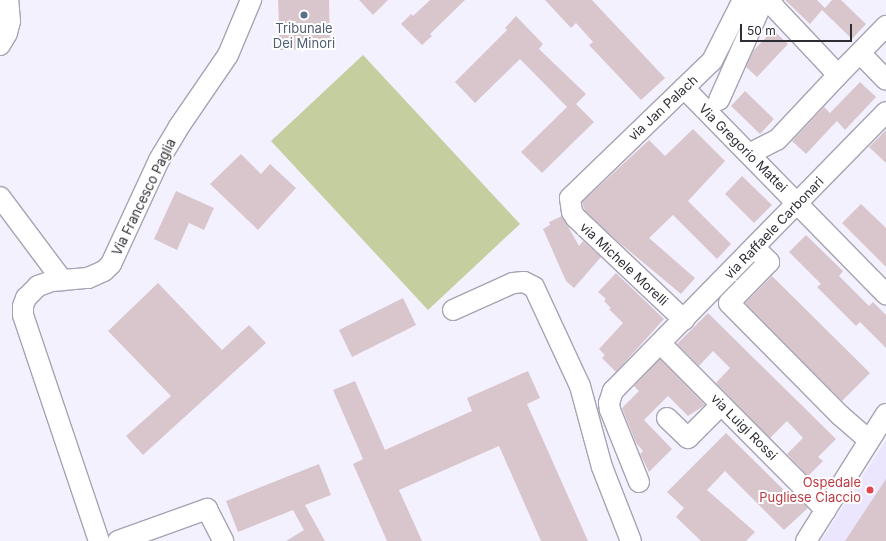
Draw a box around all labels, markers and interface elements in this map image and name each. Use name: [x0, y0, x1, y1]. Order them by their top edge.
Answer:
marker: Tribunale Dei Minori: [299, 10, 309, 20]
scale bar: [742, 16, 854, 42]
place label: Tribunale Dei Minori: [273, 21, 335, 52]
text: 50 m: [747, 23, 776, 38]
street label: via Jan Palach: [625, 72, 701, 144]
street label: Via Gregorio Mattei: [696, 101, 790, 195]
street label: Via Francesco Paglia: [109, 136, 179, 258]
street label: via Raffaele Carbonari: [721, 174, 827, 282]
street label: via Michele Morelli: [577, 219, 671, 309]
street label: via Luigi Rossi: [708, 391, 780, 463]
place label: Ospedale Pugliese Ciaccio: [759, 475, 861, 506]
marker: Ospedale Pugliese Ciaccio: [864, 484, 876, 496]

